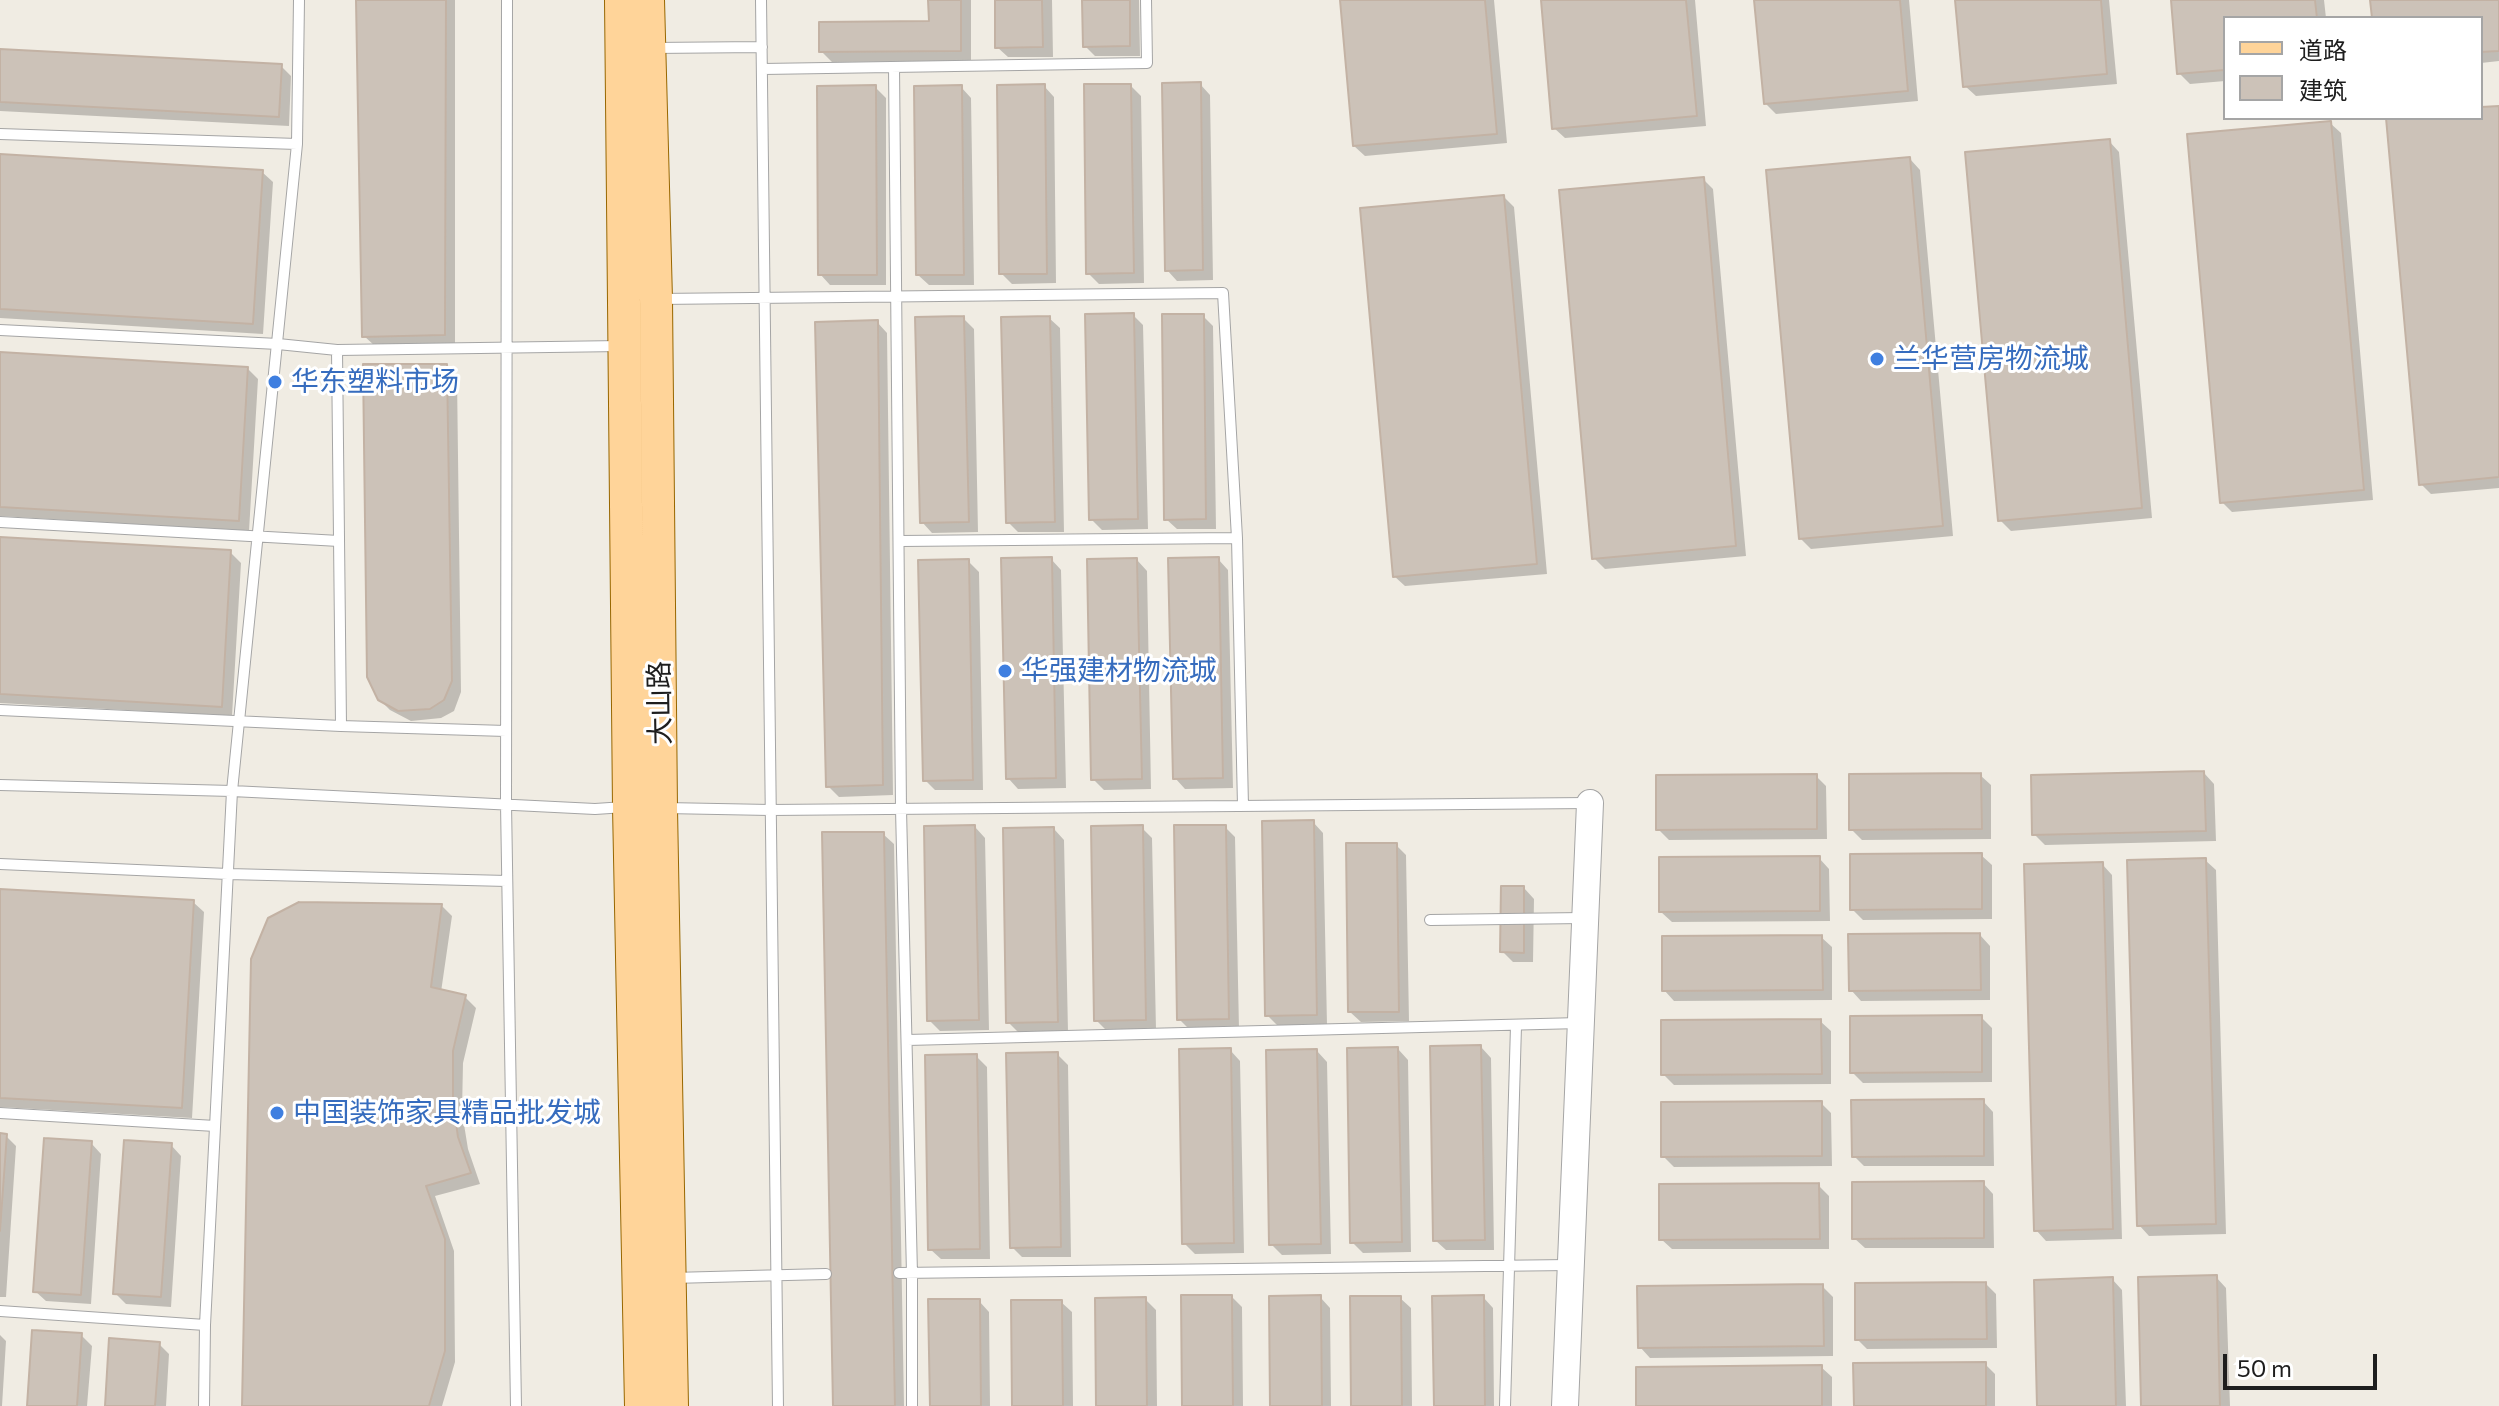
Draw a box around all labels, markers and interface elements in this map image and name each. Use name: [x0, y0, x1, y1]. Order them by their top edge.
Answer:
legend: [2223, 16, 2483, 120]
text: 道路: [2299, 35, 2347, 64]
text: 建筑: [2299, 75, 2347, 104]
place label: 兰华营房物流城: [1893, 342, 2089, 376]
marker: 兰华营房物流城: [1868, 350, 1886, 368]
place label: 华东塑料市场: [291, 365, 459, 399]
marker: 华东塑料市场: [266, 373, 284, 391]
place label: 华强建材物流城: [1021, 654, 1217, 688]
street label: 大山路: [642, 661, 678, 745]
marker: 华强建材物流城: [996, 662, 1014, 680]
place label: 中国装饰家具精品批发城: [293, 1096, 601, 1130]
marker: 中国装饰家具精品批发城: [268, 1104, 286, 1122]
scale bar: [2227, 1338, 2381, 1388]
text: 50 m: [2237, 1353, 2292, 1382]

